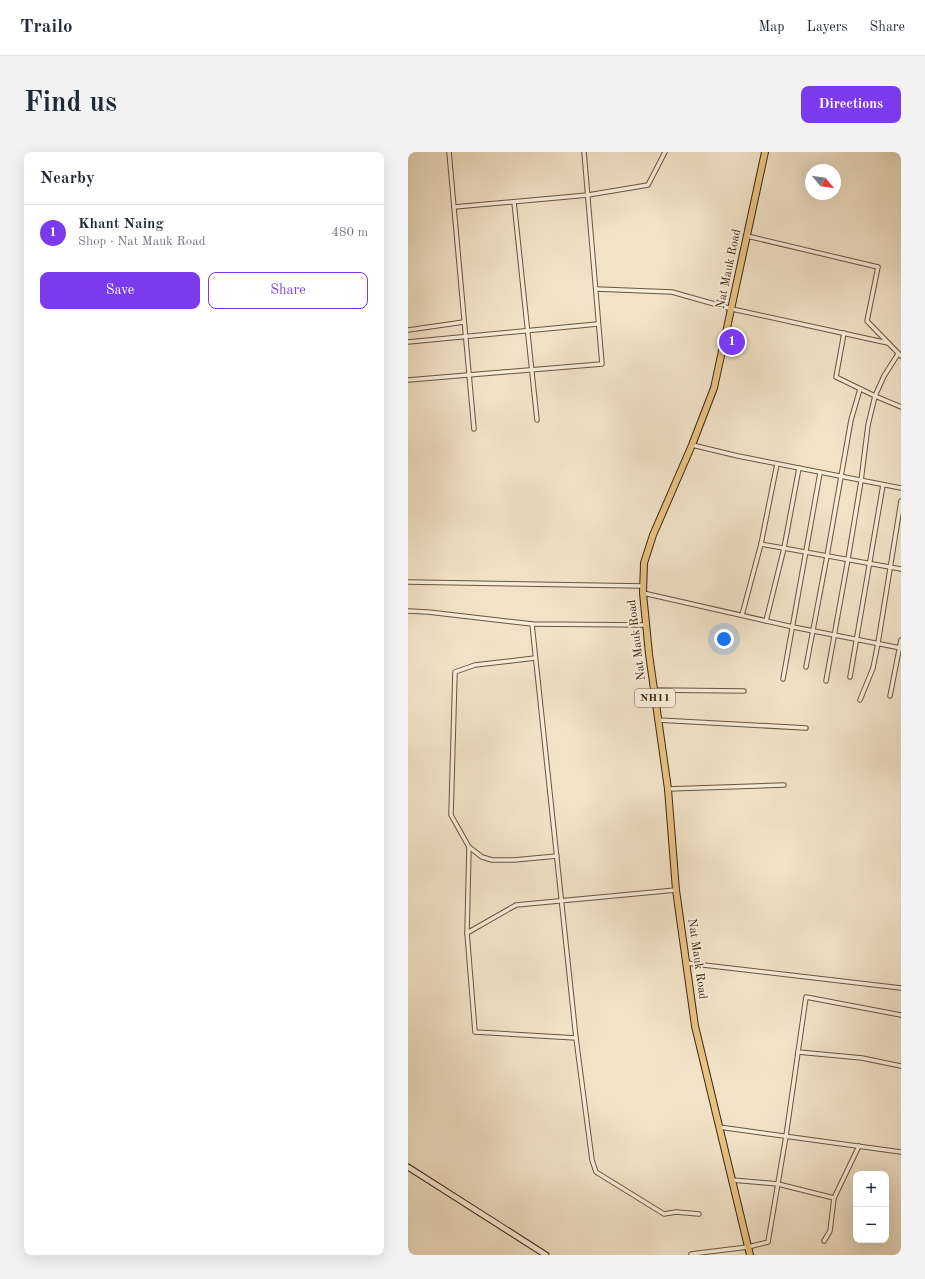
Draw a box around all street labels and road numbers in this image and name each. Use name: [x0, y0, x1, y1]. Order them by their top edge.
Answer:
street label: Nat Mauk Road: [715, 228, 743, 310]
street label: Nat Mauk Road: [626, 599, 648, 681]
road number: NH11: [635, 689, 675, 707]
street label: Nat Mauk Road: [685, 918, 709, 1000]

